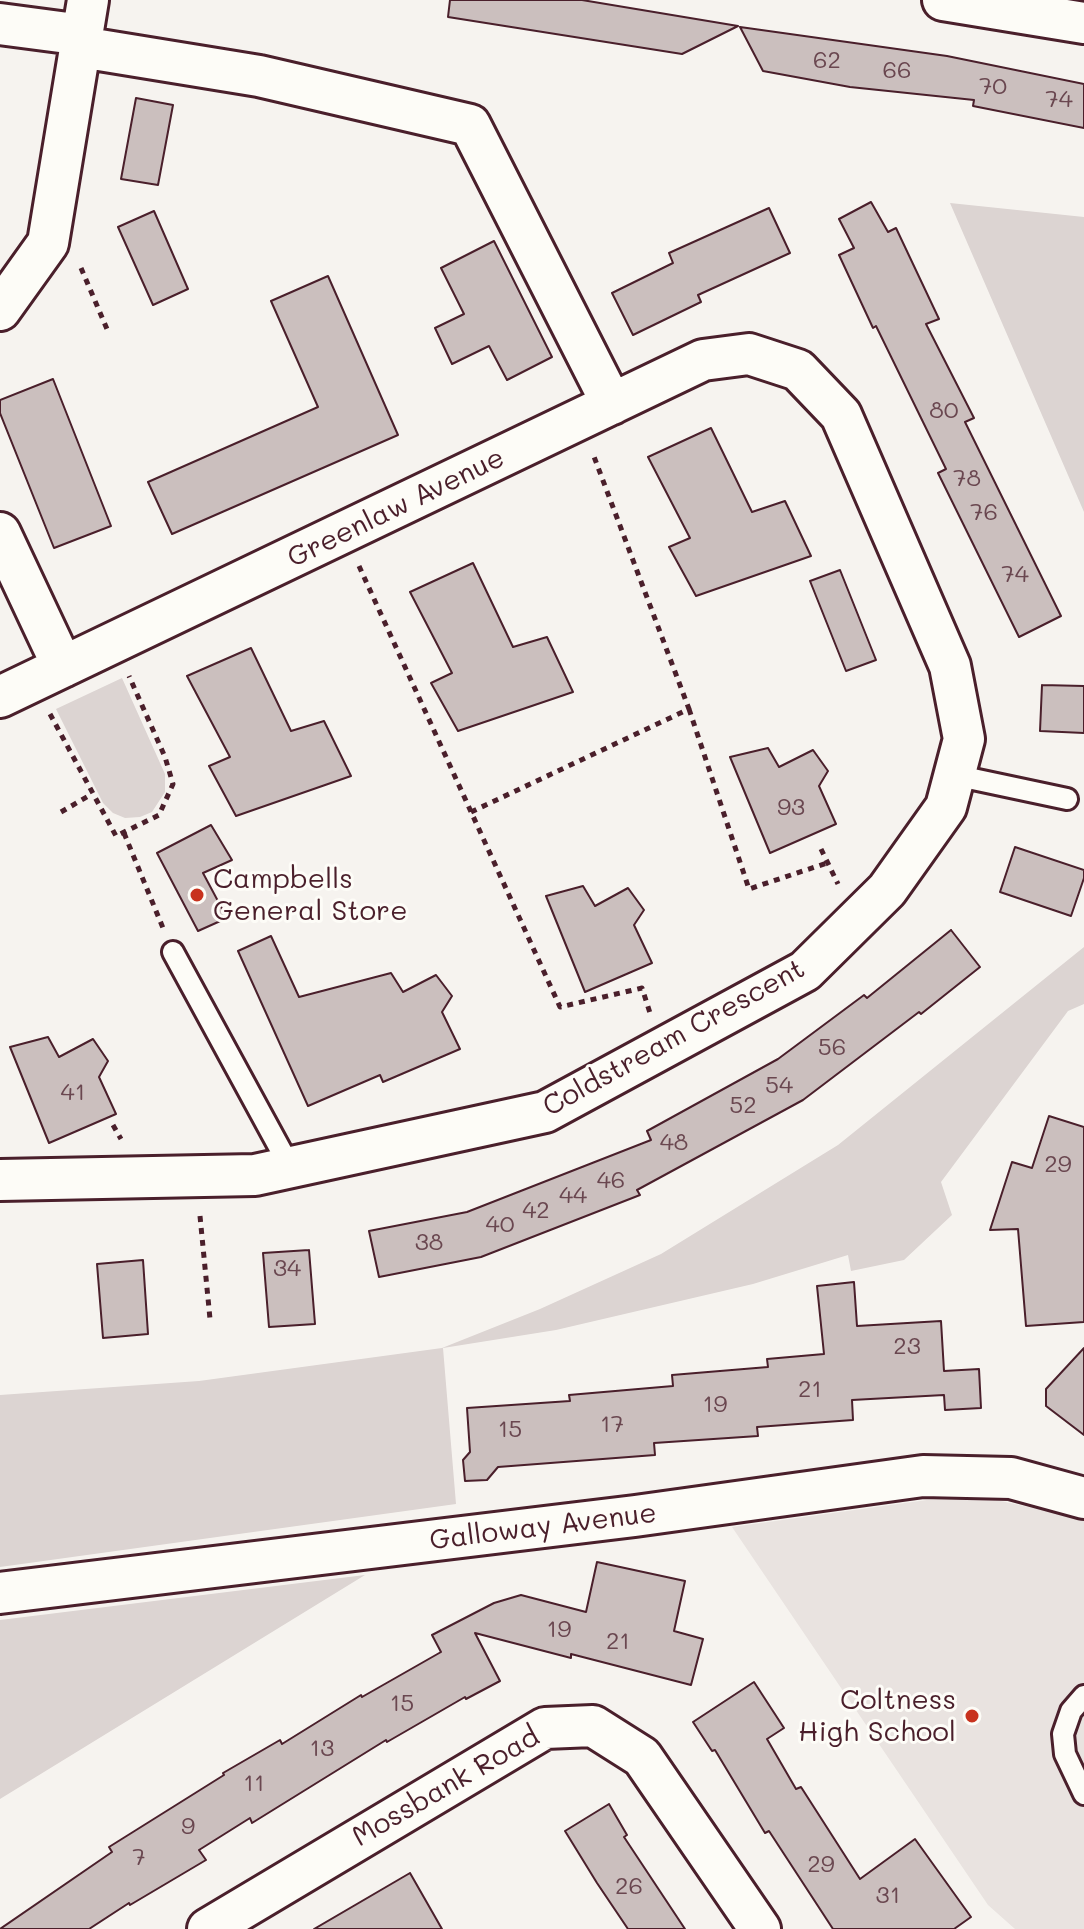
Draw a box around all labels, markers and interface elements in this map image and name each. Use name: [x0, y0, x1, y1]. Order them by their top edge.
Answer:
house number: 62: [813, 47, 841, 75]
house number: 66: [883, 57, 911, 85]
house number: 70: [979, 73, 1007, 101]
house number: 74: [1045, 86, 1073, 114]
house number: 80: [929, 397, 959, 425]
street label: Greenlaw Avenue: [282, 441, 510, 575]
house number: 78: [953, 465, 981, 493]
house number: 76: [970, 499, 998, 527]
house number: 74: [1001, 561, 1029, 589]
house number: 93: [777, 794, 805, 822]
place label: Campbells General Store: [213, 862, 407, 928]
marker: Campbells General Store: [188, 886, 206, 904]
street label: Coldstream Crescent: [537, 952, 811, 1124]
house number: 56: [818, 1034, 846, 1062]
house number: 54: [765, 1072, 793, 1100]
house number: 41: [61, 1079, 85, 1107]
house number: 52: [729, 1092, 757, 1120]
house number: 48: [660, 1129, 688, 1157]
house number: 29: [1044, 1151, 1072, 1179]
house number: 46: [597, 1167, 625, 1195]
house number: 44: [559, 1182, 587, 1210]
house number: 42: [522, 1197, 550, 1225]
house number: 40: [486, 1211, 514, 1239]
house number: 38: [415, 1229, 443, 1257]
house number: 34: [273, 1255, 301, 1283]
house number: 23: [893, 1333, 921, 1361]
house number: 21: [798, 1376, 822, 1404]
house number: 19: [703, 1391, 727, 1419]
house number: 17: [600, 1411, 624, 1439]
house number: 15: [498, 1416, 522, 1444]
street label: Galloway Avenue: [428, 1496, 658, 1558]
house number: 19: [547, 1616, 571, 1644]
house number: 21: [606, 1628, 630, 1656]
place label: Coltness High School: [798, 1683, 956, 1749]
house number: 15: [390, 1690, 414, 1718]
marker: Coltness High School: [963, 1707, 981, 1725]
street label: Mossbank Road: [346, 1720, 546, 1854]
house number: 13: [310, 1735, 334, 1763]
house number: 11: [243, 1770, 265, 1798]
house number: 9: [181, 1813, 195, 1841]
house number: 7: [132, 1844, 146, 1872]
house number: 29: [807, 1851, 835, 1879]
house number: 26: [615, 1873, 643, 1901]
house number: 31: [876, 1882, 900, 1910]

